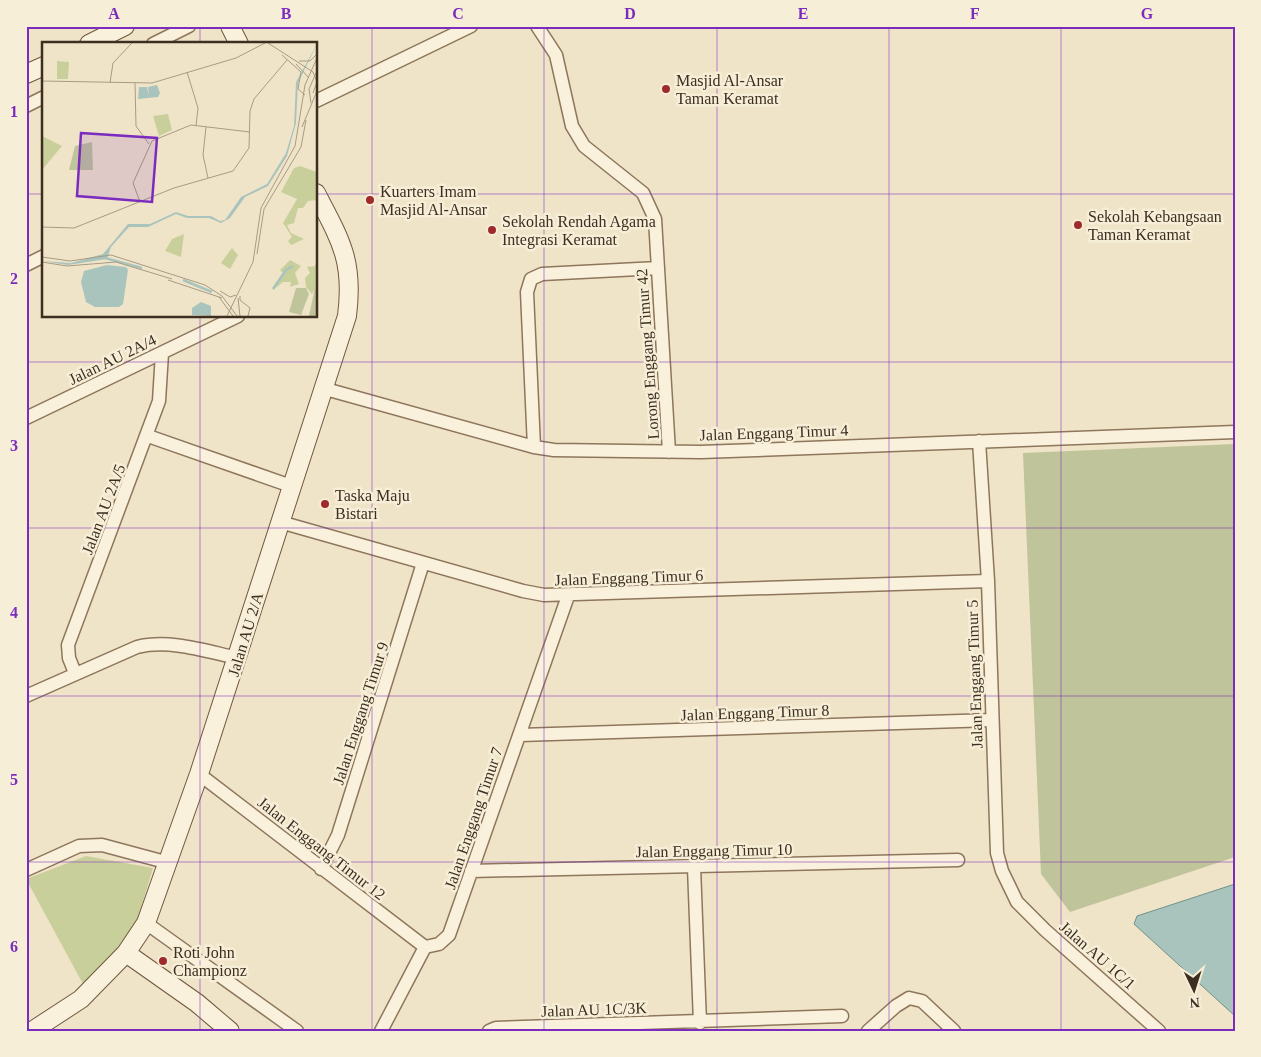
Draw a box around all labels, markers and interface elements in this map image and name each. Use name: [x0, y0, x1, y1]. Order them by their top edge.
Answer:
text: A: [108, 5, 120, 22]
text: B: [281, 5, 292, 22]
text: C: [452, 5, 464, 22]
text: D: [624, 5, 636, 22]
text: E: [798, 5, 808, 22]
text: F: [970, 5, 980, 22]
text: G: [1141, 5, 1154, 22]
inset map: [42, 42, 318, 318]
place label: Masjid Al-Ansar Taman Keramat: [676, 72, 784, 107]
marker: Masjid Al-Ansar Taman Keramat: [660, 83, 672, 95]
text: 1: [10, 103, 18, 120]
place label: Kuarters Imam Masjid Al-Ansar: [380, 183, 488, 219]
marker: Kuarters Imam Masjid Al-Ansar: [364, 194, 376, 206]
place label: Sekolah Kebangsaan Taman Keramat: [1088, 208, 1222, 243]
place label: Sekolah Rendah Agama Integrasi Keramat: [502, 213, 656, 249]
marker: Sekolah Kebangsaan Taman Keramat: [1072, 219, 1084, 231]
marker: Sekolah Rendah Agama Integrasi Keramat: [486, 224, 498, 236]
street label: Lorong Enggang Timur 42: [633, 268, 663, 440]
text: 2: [10, 270, 18, 287]
street label: Jalan AU 2A/4: [66, 331, 159, 388]
street label: Jalan Enggang Timur 4: [699, 421, 849, 445]
text: 3: [10, 437, 18, 454]
street label: Jalan AU 2A/5: [78, 462, 128, 557]
place label: Taska Maju Bistari: [335, 487, 410, 522]
marker: Taska Maju Bistari: [319, 498, 331, 510]
street label: Jalan Enggang Timur 6: [554, 566, 704, 590]
street label: Jalan AU 2/A: [225, 590, 266, 678]
street label: Jalan Enggang Timur 5: [963, 599, 987, 749]
text: 4: [10, 604, 18, 621]
street label: Jalan Enggang Timur 9: [329, 640, 393, 787]
street label: Jalan Enggang Timur 8: [680, 701, 830, 725]
street label: Jalan Enggang Timur 7: [441, 745, 507, 892]
text: 5: [10, 771, 18, 788]
street label: Jalan Enggang Timur 12: [254, 793, 389, 904]
street label: Jalan Enggang Timur 10: [635, 841, 793, 861]
street label: Jalan AU 1C/1: [1057, 918, 1139, 993]
text: 6: [10, 938, 18, 955]
place label: Roti John Championz: [173, 944, 247, 980]
marker: Roti John Championz: [157, 955, 169, 967]
north arrow: [1168, 964, 1218, 1014]
text: N: [1189, 995, 1200, 1010]
street label: Jalan AU 1C/3K: [541, 999, 648, 1020]

